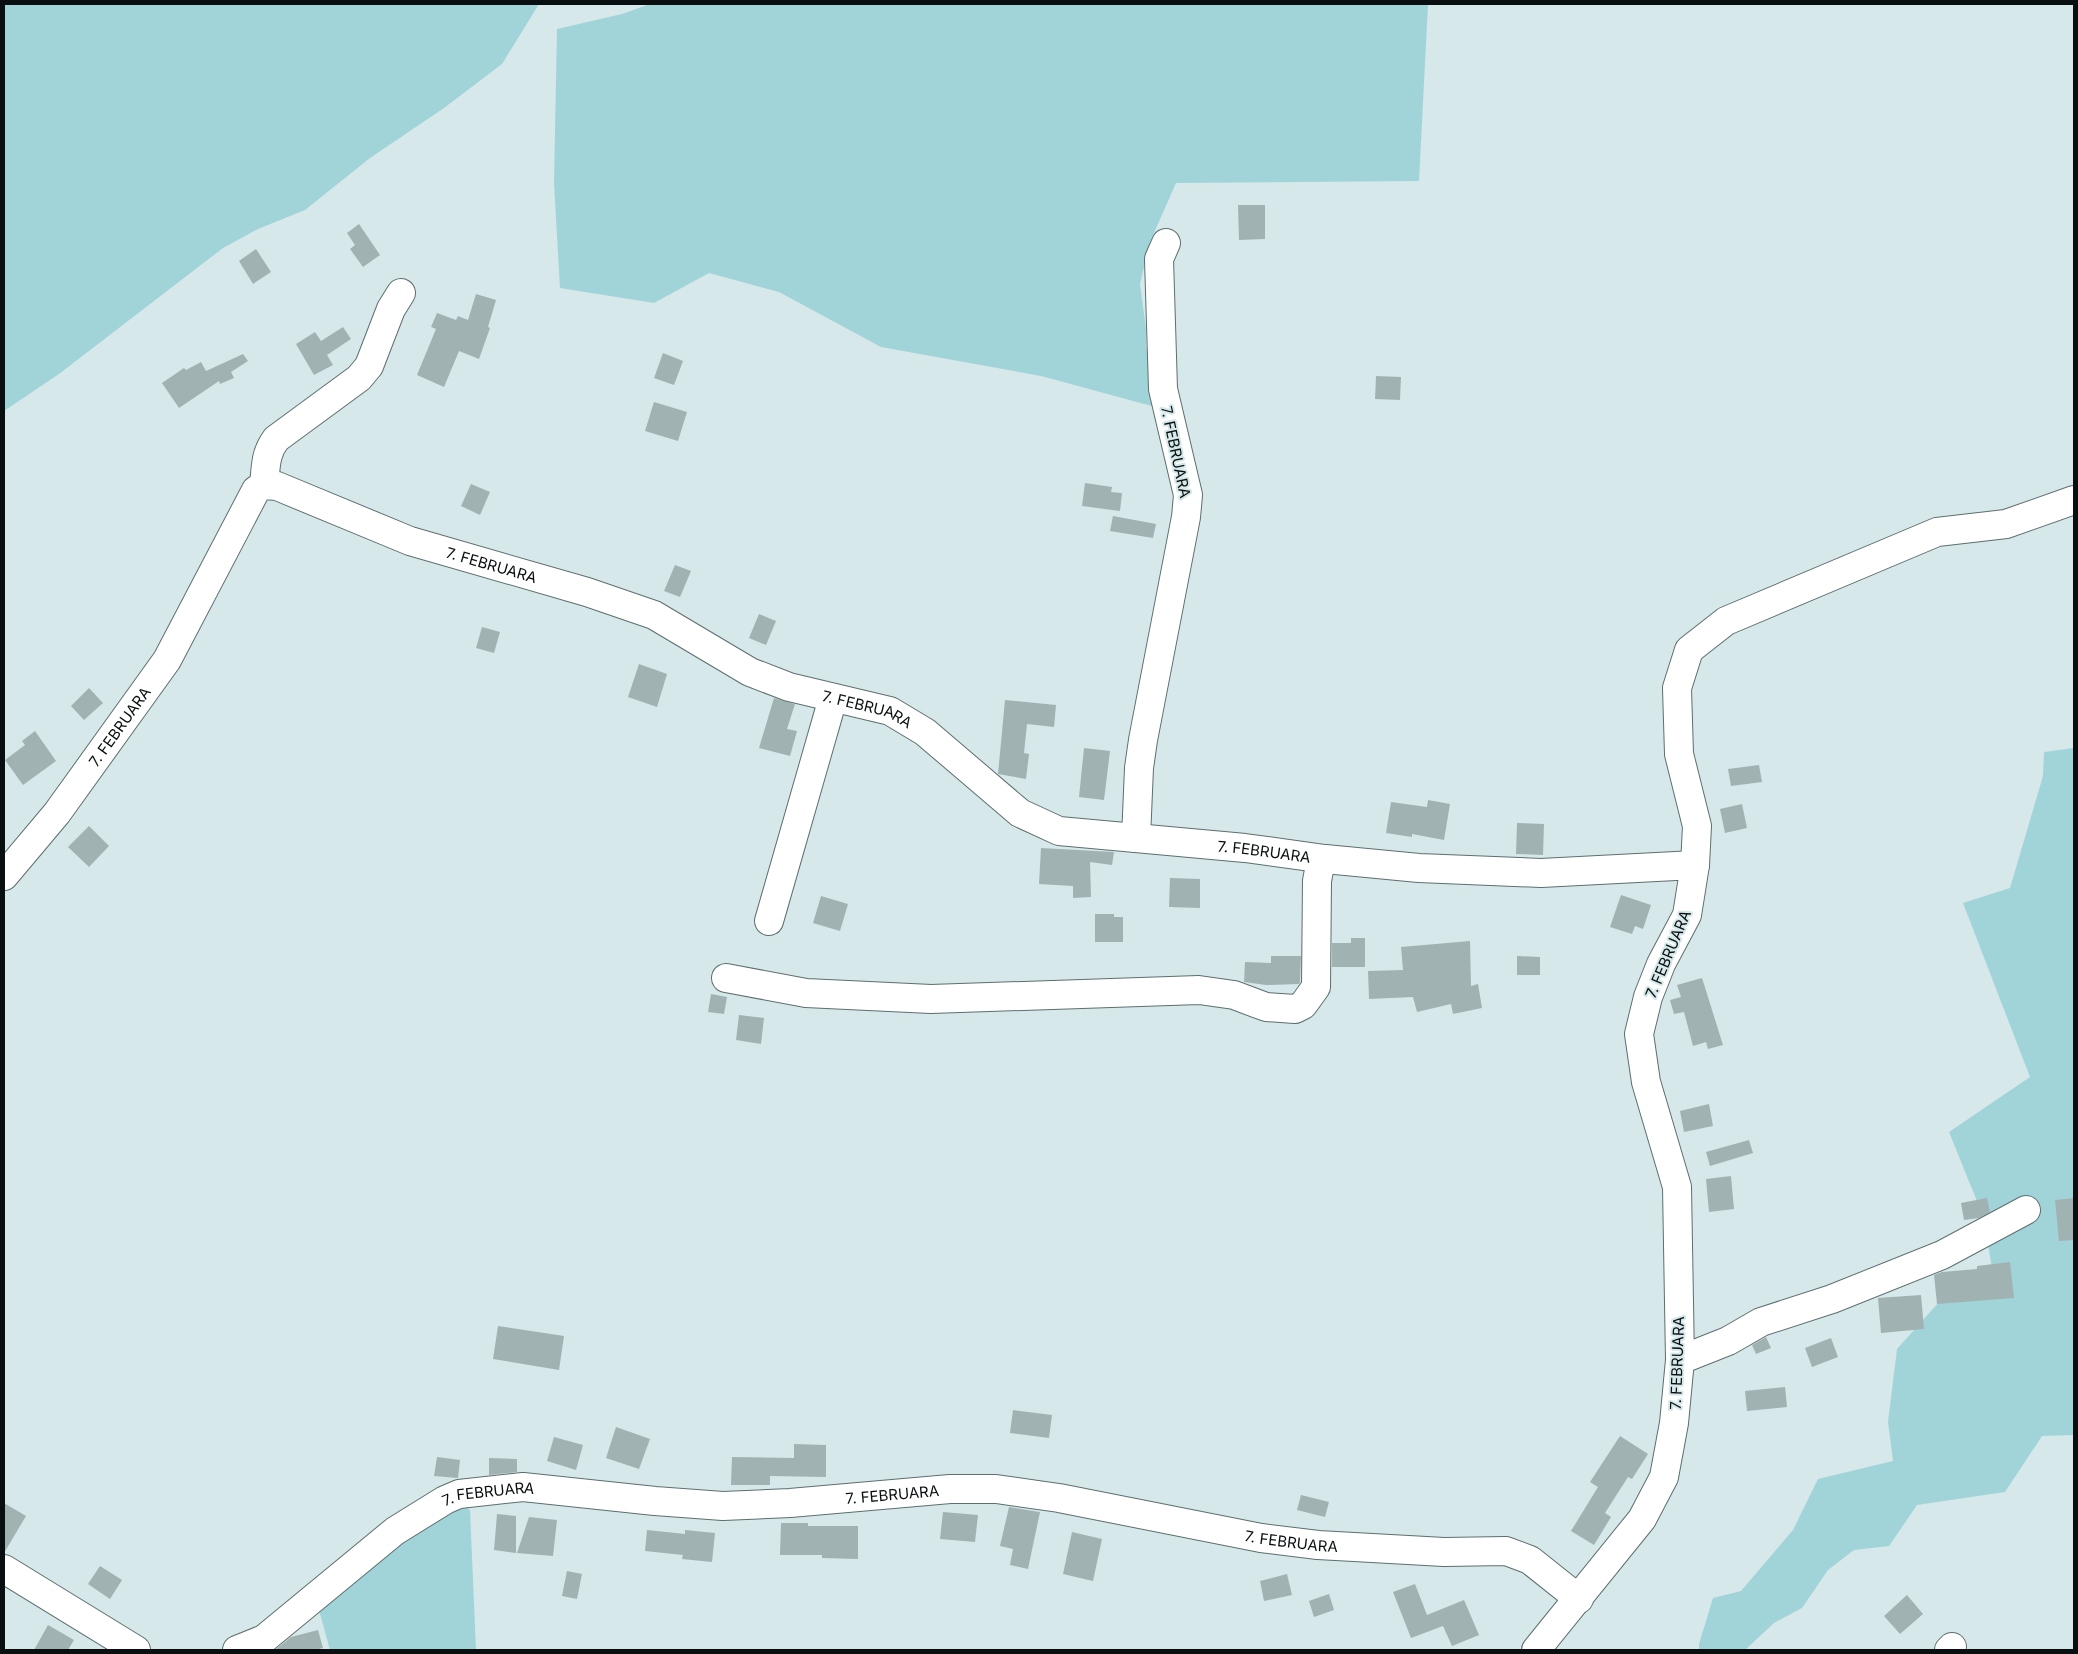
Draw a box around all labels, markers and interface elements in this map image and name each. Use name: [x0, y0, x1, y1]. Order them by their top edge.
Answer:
street label: 7. FEBRUARA: [1157, 404, 1195, 500]
street label: 7. FEBRUARA: [444, 542, 539, 587]
street label: 7. FEBRUARA: [84, 683, 154, 770]
street label: 7. FEBRUARA: [820, 686, 916, 732]
street label: 7. FEBRUARA: [1217, 836, 1312, 866]
street label: 7. FEBRUARA: [1641, 907, 1695, 1001]
street label: 7. FEBRUARA: [1666, 1316, 1688, 1410]
street label: 7. FEBRUARA: [439, 1477, 535, 1510]
street label: 7. FEBRUARA: [845, 1481, 940, 1508]
street label: 7. FEBRUARA: [1243, 1525, 1338, 1556]

